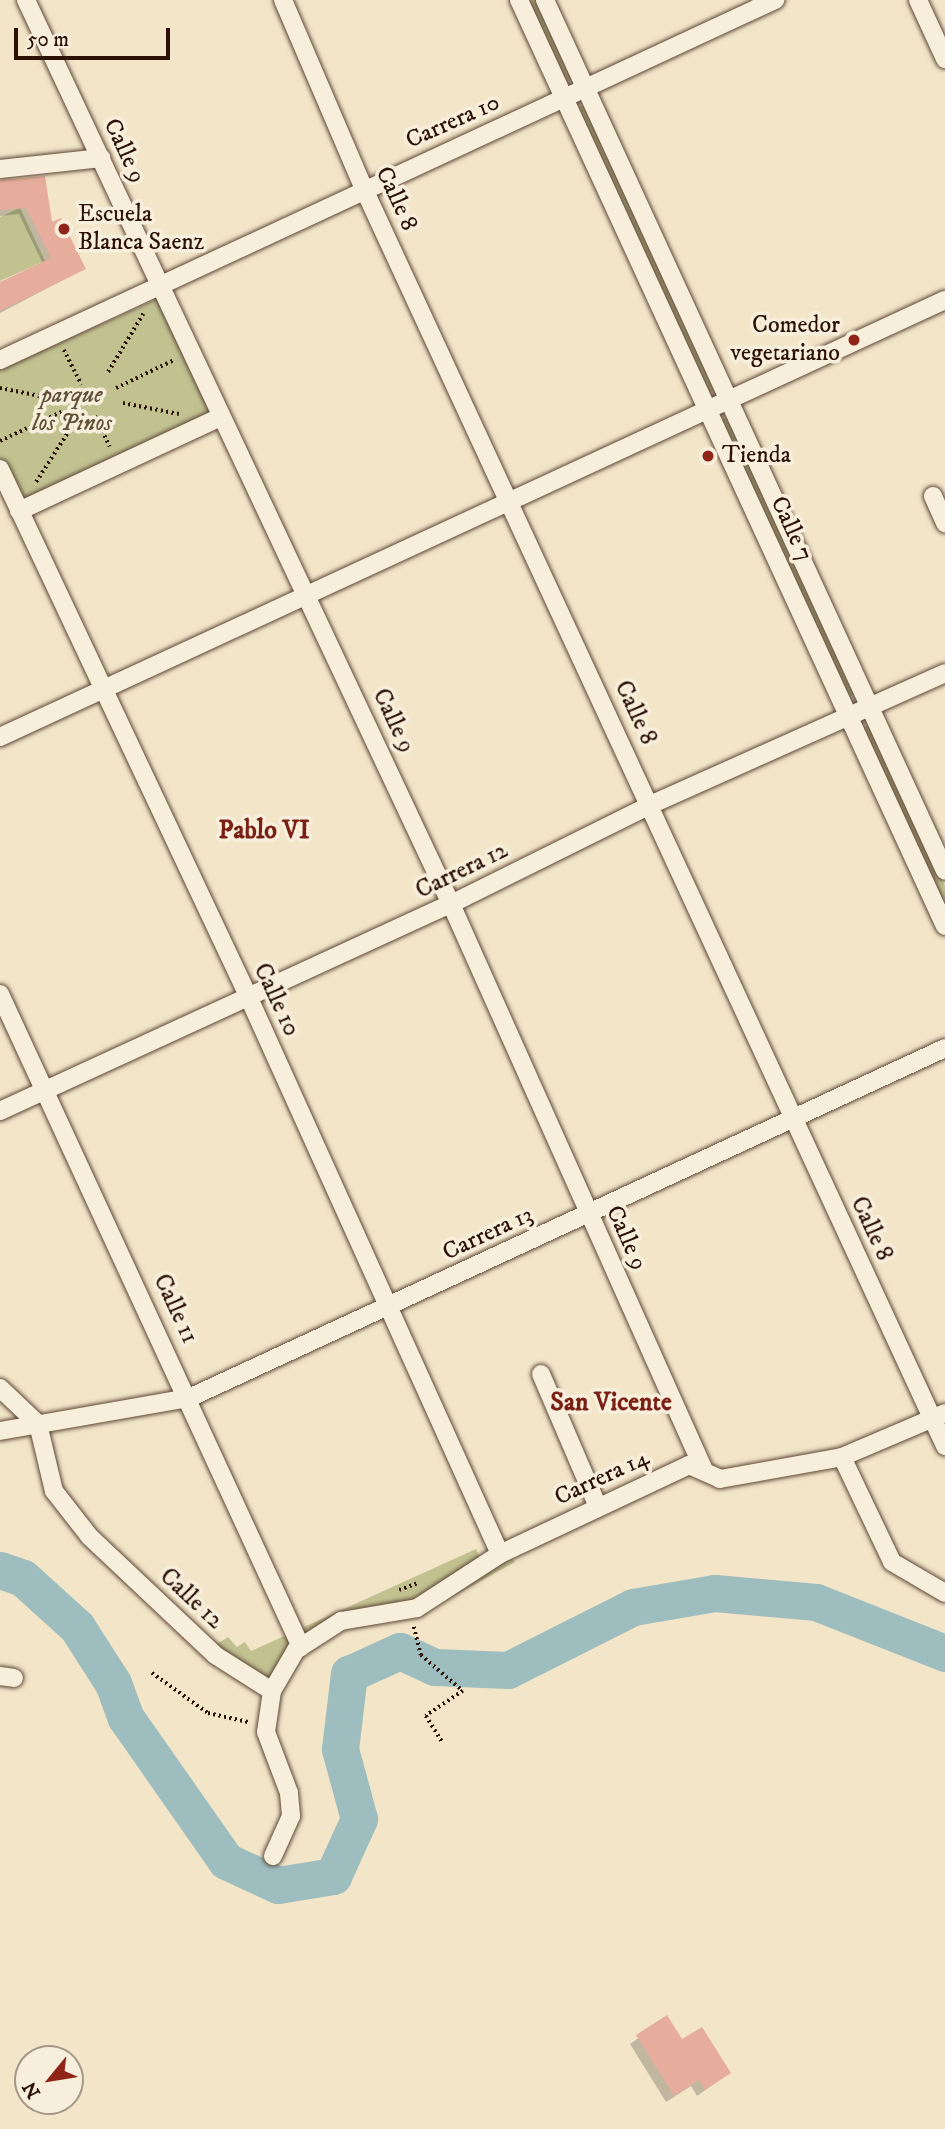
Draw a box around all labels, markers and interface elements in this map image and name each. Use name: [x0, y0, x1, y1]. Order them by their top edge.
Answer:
scale bar: [18, 14, 173, 58]
text: 50 m: [27, 27, 69, 53]
street label: Carrera 10: [402, 89, 504, 155]
street label: Calle 9: [97, 114, 151, 188]
street label: Calle 8: [369, 162, 423, 236]
place label: Escuela Blanca Saenz: [78, 201, 204, 257]
marker: Escuela Blanca Saenz: [56, 221, 72, 237]
place label: Comedor vegetariano: [731, 312, 840, 368]
marker: Comedor vegetariano: [846, 332, 862, 348]
park label: parque los Pinos: [32, 382, 112, 438]
place label: Tienda: [722, 442, 791, 470]
marker: Tienda: [700, 448, 716, 464]
street label: Calle 7: [764, 492, 818, 566]
street label: Calle 8: [608, 676, 662, 750]
street label: Calle 9: [366, 684, 420, 758]
district label: Pablo VI: [218, 815, 310, 847]
street label: Carrera 12: [411, 836, 513, 906]
street label: Calle 10: [247, 959, 305, 1041]
street label: Calle 8: [844, 1192, 898, 1266]
street label: Carrera 13: [438, 1201, 538, 1267]
street label: Calle 9: [599, 1201, 653, 1275]
street label: Calle 11: [146, 1270, 204, 1348]
district label: San Vicente: [550, 1387, 672, 1419]
street label: Carrera 14: [550, 1444, 654, 1512]
street label: Calle 12: [153, 1562, 229, 1636]
north arrow: [14, 2045, 84, 2115]
text: N: [18, 2077, 46, 2102]

